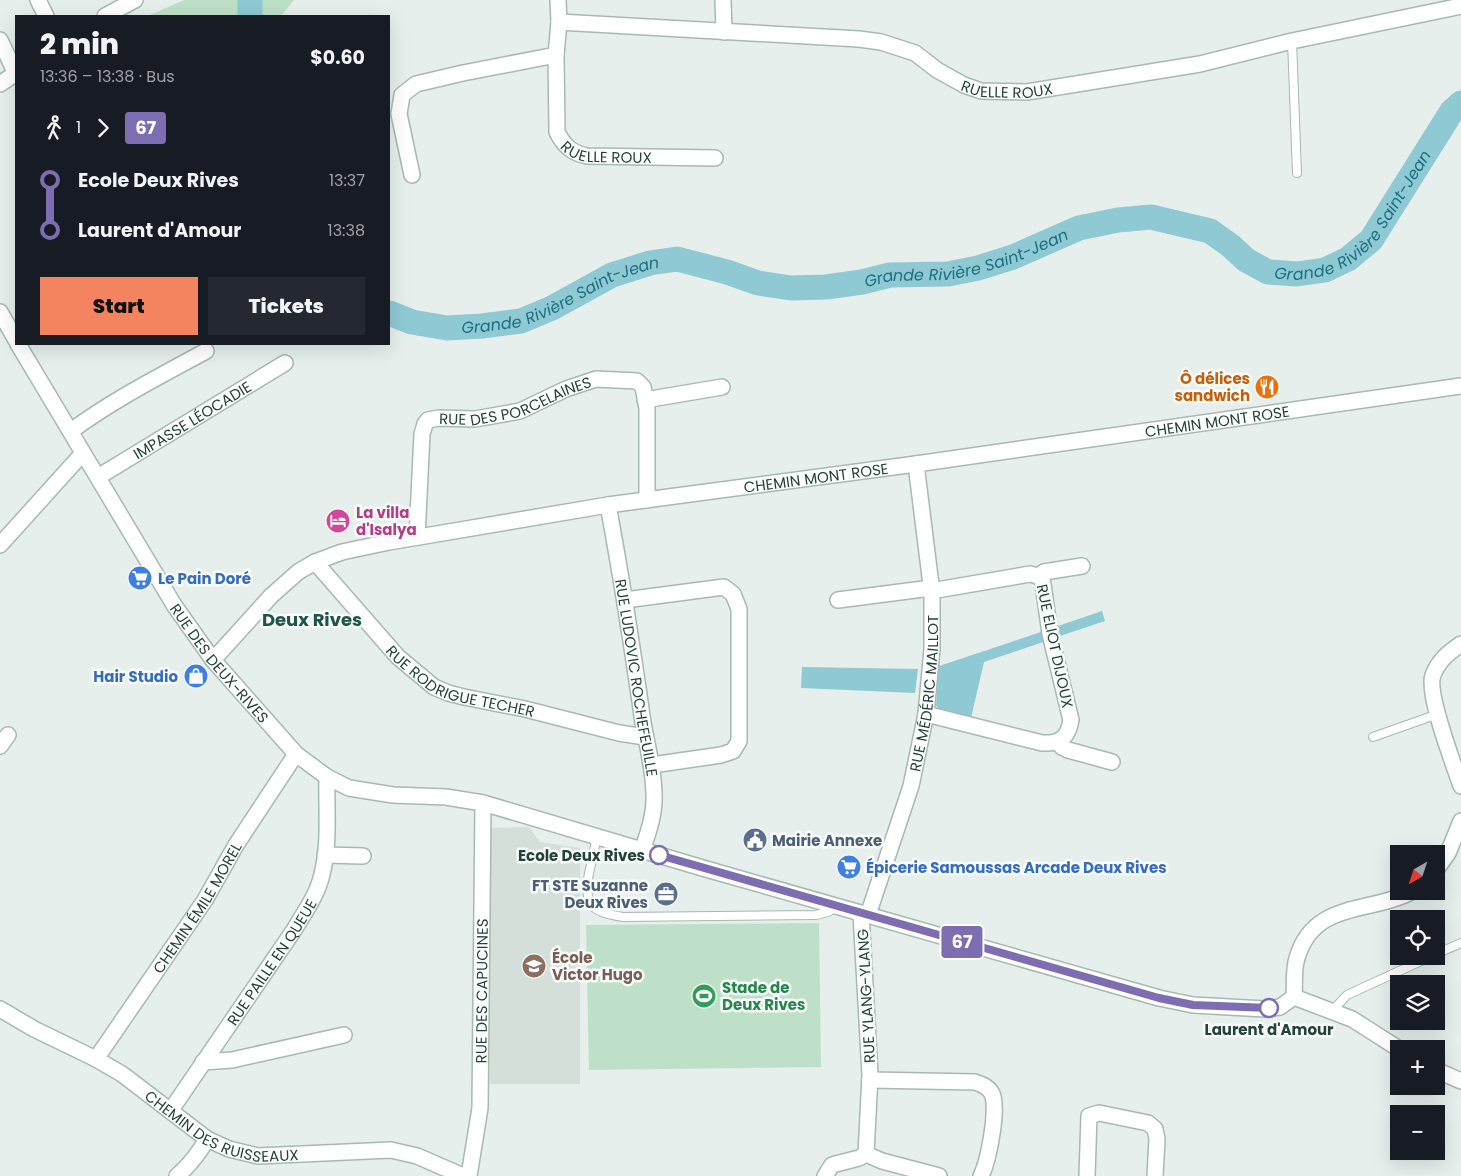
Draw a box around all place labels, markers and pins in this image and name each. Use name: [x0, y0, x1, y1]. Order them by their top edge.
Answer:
place label: Ô délices sandwich: [1175, 368, 1250, 406]
restaurant icon: Ô délices sandwich: [1254, 374, 1280, 400]
place label: La villa d'Isalya: [356, 502, 417, 540]
hotel icon: La villa d'Isalya: [325, 508, 351, 534]
supermarket icon: Le Pain Doré: [127, 565, 153, 591]
place label: Le Pain Doré: [158, 568, 251, 589]
shop icon: Hair Studio: [183, 663, 209, 689]
place label: Hair Studio: [93, 666, 178, 687]
public building icon: Mairie Annexe: [742, 827, 768, 853]
place label: Mairie Annexe: [772, 830, 882, 851]
place label: Ecole Deux Rives: [518, 845, 645, 866]
marker: Ecole Deux Rives: [649, 845, 669, 865]
supermarket icon: Épicerie Samoussas Arcade Deux Rives: [836, 854, 862, 880]
place label: Épicerie Samoussas Arcade Deux Rives: [866, 857, 1167, 878]
place label: FT STE Suzanne Deux Rives: [532, 875, 648, 913]
office icon: FT STE Suzanne Deux Rives: [653, 881, 679, 907]
place label: École Victor Hugo: [552, 947, 643, 985]
school or university icon: École Victor Hugo: [521, 953, 547, 979]
place label: Stade de Deux Rives: [722, 977, 805, 1015]
sports icon: Stade de Deux Rives: [691, 983, 717, 1009]
marker: Laurent d'Amour: [1259, 998, 1279, 1018]
place label: Laurent d'Amour: [1204, 1019, 1334, 1040]

